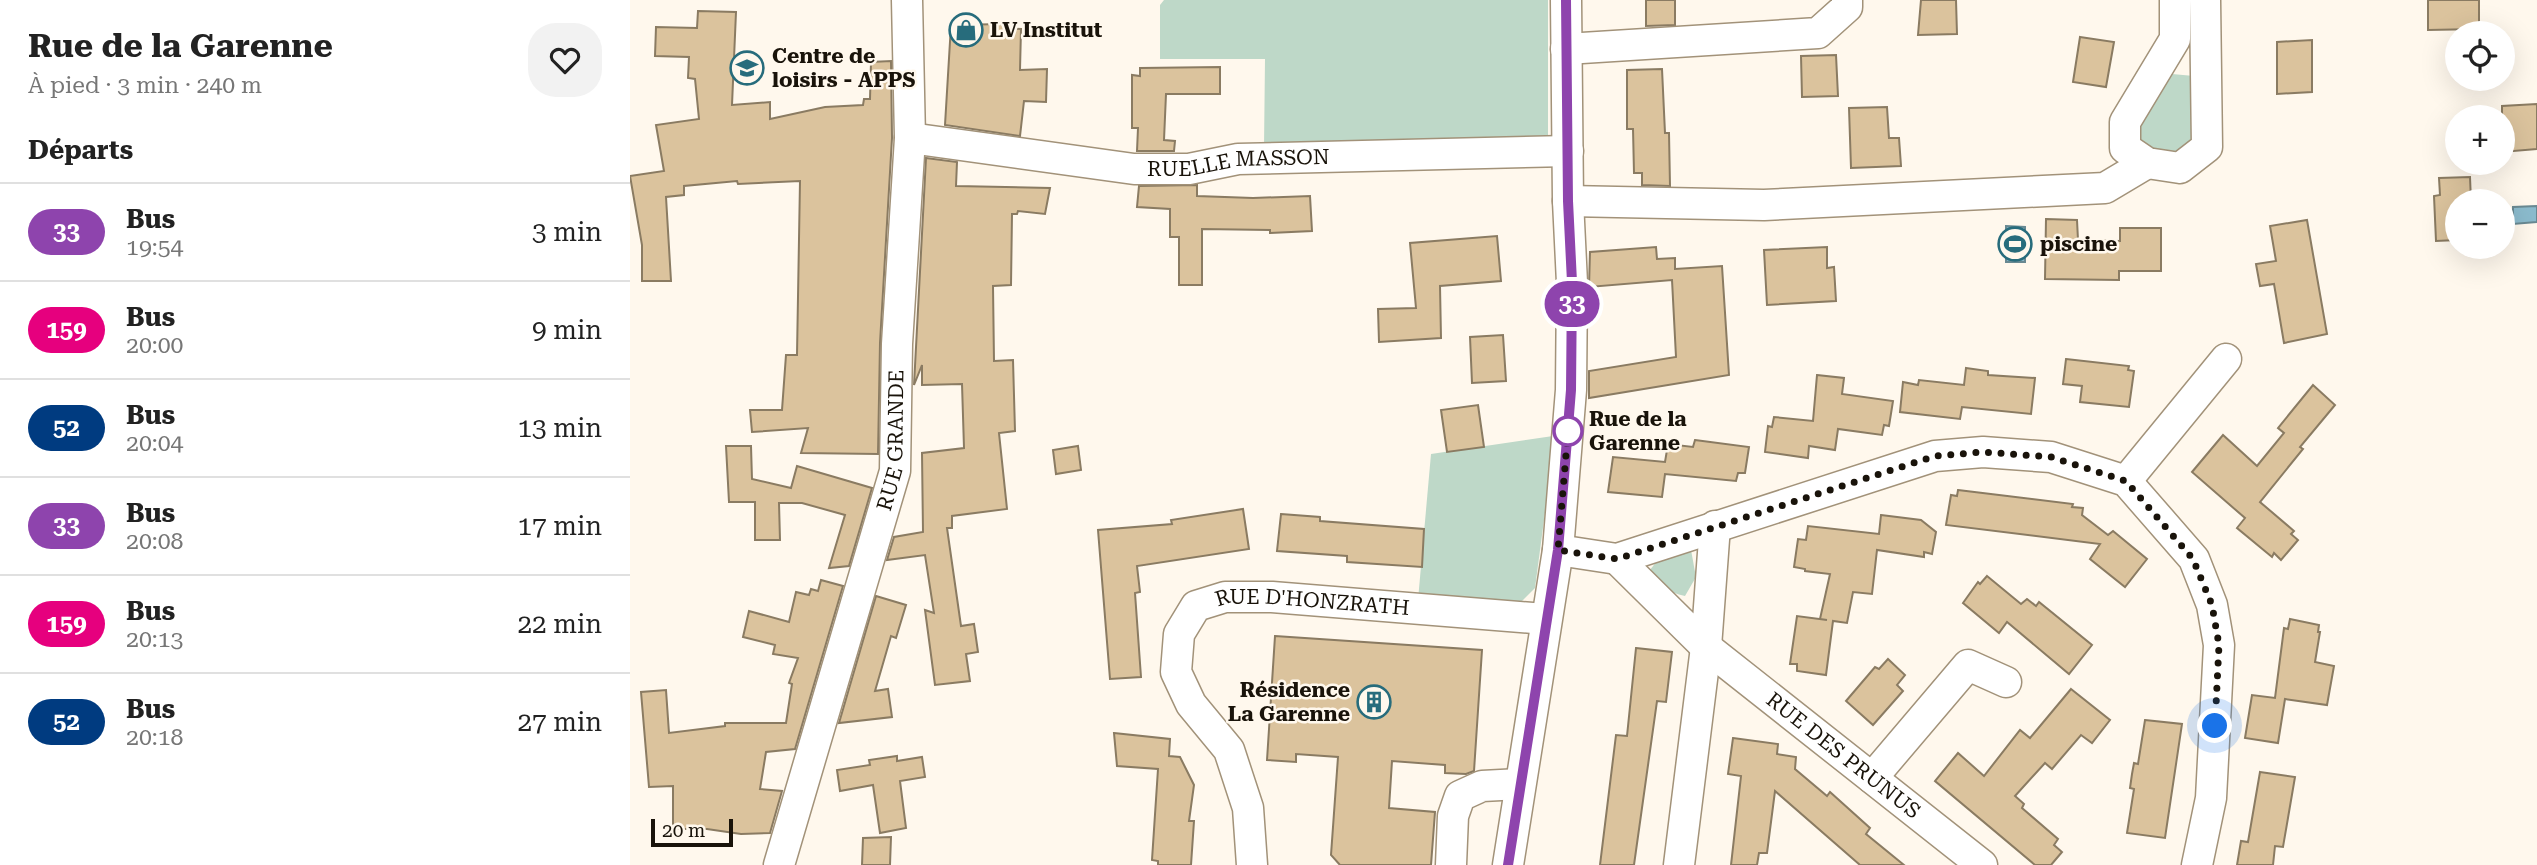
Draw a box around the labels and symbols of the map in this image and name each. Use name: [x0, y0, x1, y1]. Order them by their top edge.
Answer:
shop icon: LV Institut: [947, 11, 985, 49]
place label: LV Institut: [990, 18, 1103, 42]
place label: Centre de loisirs - APPS: [772, 44, 916, 92]
school or university icon: Centre de loisirs - APPS: [728, 49, 766, 87]
street label: RUELLE MASSON: [1147, 145, 1330, 181]
sports icon: piscine: [1996, 225, 2034, 263]
place label: piscine: [2040, 232, 2117, 256]
line badge: 33: [1541, 281, 1604, 327]
street label: RUE GRANDE: [872, 369, 909, 514]
place label: Rue de la Garenne: [1589, 407, 1687, 455]
marker: Rue de la Garenne: [1553, 416, 1583, 446]
street label: RUE D'HONZRATH: [1212, 584, 1411, 620]
place label: Résidence La Garenne: [1228, 678, 1350, 726]
building icon: Résidence La Garenne: [1355, 683, 1393, 721]
street label: RUE DES PRUNUS: [1762, 687, 1925, 824]
your location: [2197, 708, 2232, 743]
scale bar: [651, 816, 733, 848]

